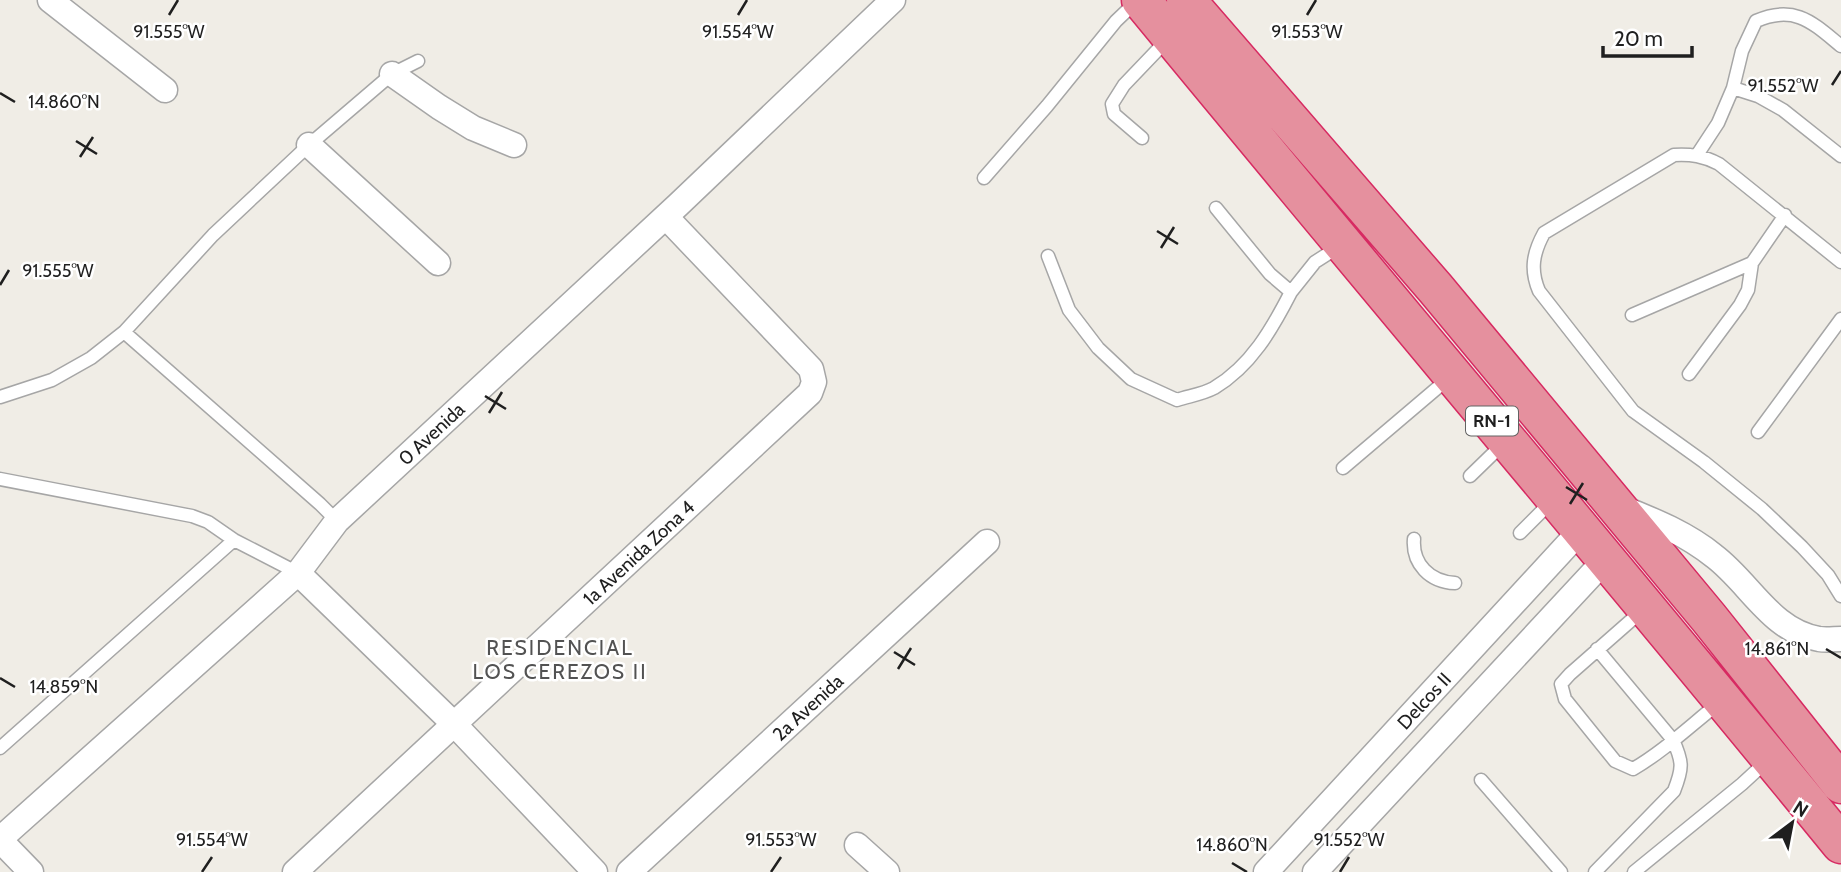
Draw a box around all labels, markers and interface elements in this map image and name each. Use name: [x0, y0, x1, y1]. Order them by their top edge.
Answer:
scale bar: [1603, 14, 1692, 58]
text: 91.555°W: [133, 21, 205, 43]
text: 91.554°W: [702, 21, 774, 43]
text: 91.553°W: [1271, 21, 1343, 43]
text: 20 m: [1614, 26, 1663, 51]
text: 91.552°W: [1747, 75, 1819, 97]
text: 14.860°N: [28, 91, 100, 113]
text: 91.555°W: [22, 260, 94, 282]
street label: 0 Avenida: [394, 398, 469, 470]
road number: RN-1: [1466, 407, 1518, 436]
street label: 1a Avenida Zona 4: [578, 496, 699, 610]
district label: RESIDENCIAL LOS CEREZOS II: [472, 635, 648, 684]
text: 14.861°N: [1745, 638, 1809, 660]
street label: Delcos II: [1393, 668, 1456, 734]
street label: 2a Avenida: [768, 670, 848, 746]
text: 14.859°N: [30, 676, 98, 698]
north arrow: [1757, 788, 1827, 858]
text: N: [1789, 796, 1813, 822]
text: 91.554°W: [176, 829, 248, 851]
text: 91.553°W: [745, 829, 817, 851]
text: 91.552°W: [1313, 829, 1385, 851]
text: 14.860°N: [1196, 834, 1268, 856]

